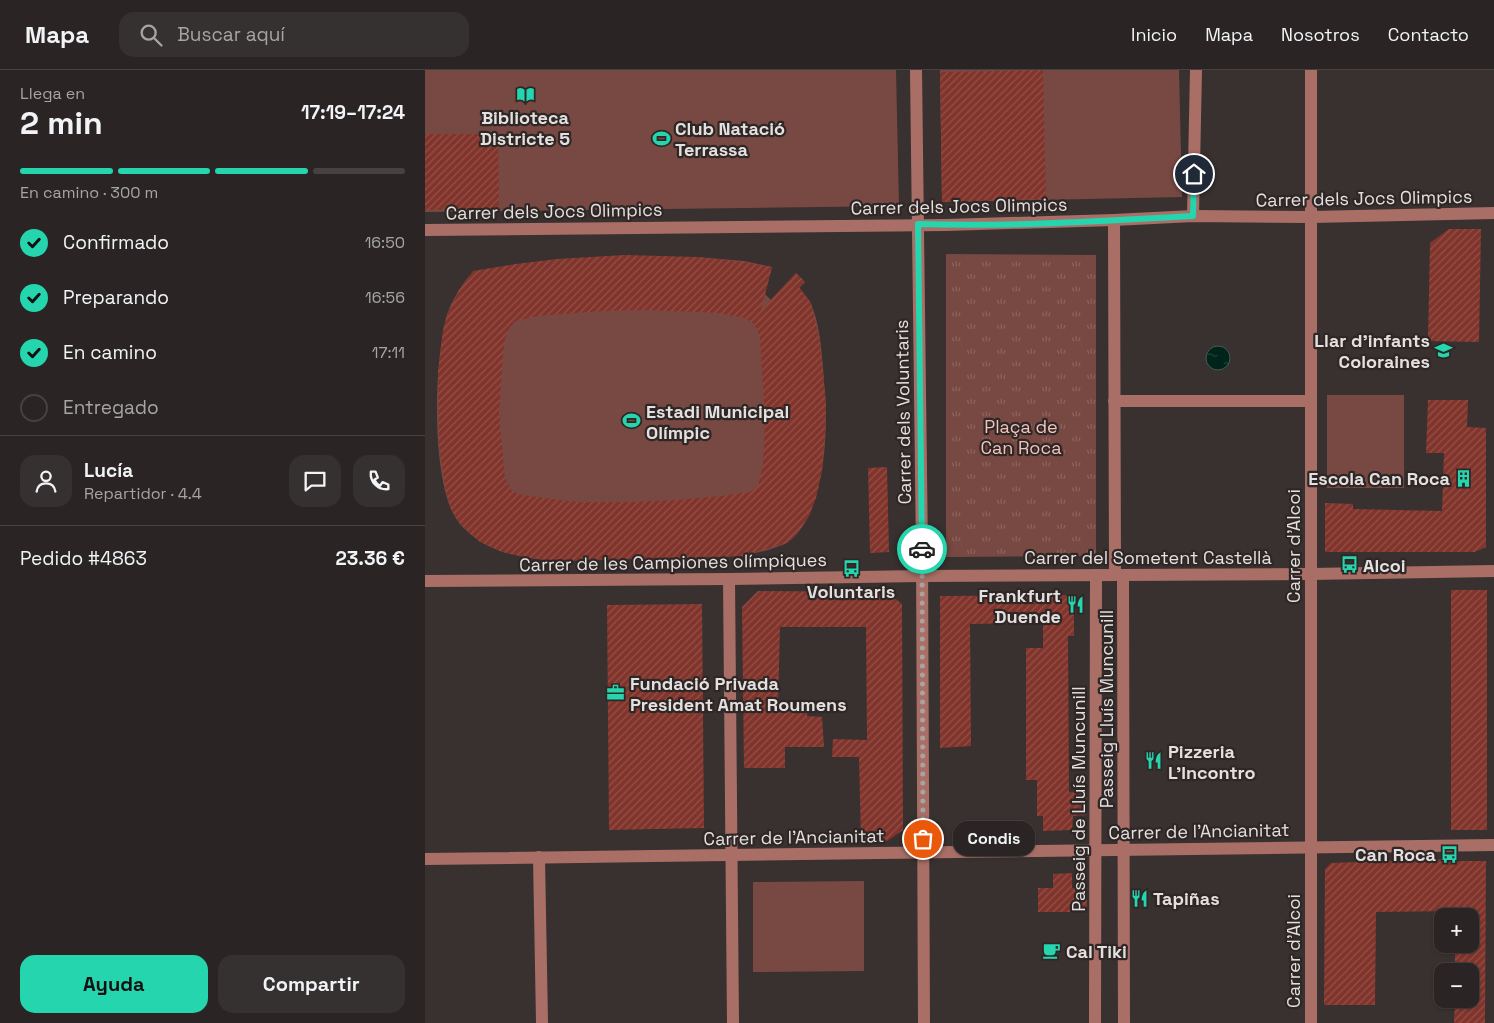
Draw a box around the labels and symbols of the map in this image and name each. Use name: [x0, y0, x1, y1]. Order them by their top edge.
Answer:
library icon: Biblioteca Districte 5: [515, 84, 535, 104]
place label: Biblioteca Districte 5: [480, 106, 570, 150]
place label: Club Natació Terrassa: [675, 117, 785, 161]
sports icon: Club Natació Terrassa: [651, 128, 671, 148]
pin: [1173, 153, 1215, 195]
street label: Carrer dels Jocs Olimpics: [1255, 185, 1473, 211]
street label: Carrer dels Jocs Olimpics: [850, 193, 1068, 219]
street label: Carrer dels Jocs Olimpics: [445, 198, 663, 224]
street label: Carrer dels Voluntaris: [890, 319, 916, 505]
place label: Llar d'infants Coloraines: [1314, 329, 1430, 373]
school or university icon: Llar d'infants Coloraines: [1434, 340, 1454, 360]
place label: Estadi Municipal Olímpic: [646, 400, 789, 444]
sports icon: Estadi Municipal Olímpic: [622, 411, 642, 431]
park label: Plaça de Can Roca: [980, 415, 1062, 459]
place label: Escola Can Roca: [1308, 467, 1451, 490]
building icon: Escola Can Roca: [1454, 468, 1474, 488]
street label: Carrer d'Alcoi: [1282, 489, 1305, 603]
courier: [897, 524, 947, 574]
street label: Carrer del Sometent Castellà: [1024, 546, 1272, 569]
street label: Carrer de les Campiones olímpiques: [519, 548, 827, 576]
place label: Alcoi: [1363, 554, 1406, 577]
bus stop icon: Alcoi: [1339, 555, 1359, 575]
bus stop icon: Voluntaris: [841, 558, 861, 578]
place label: Voluntaris: [807, 580, 895, 603]
place label: Frankfurt Duende: [979, 584, 1061, 628]
restaurant icon: Frankfurt Duende: [1065, 595, 1085, 615]
street label: Passeig Lluís Muncunill: [1095, 610, 1118, 808]
place label: Fundació Privada President Amat Roumens: [630, 672, 847, 716]
office icon: Fundació Privada President Amat Roumens: [606, 683, 626, 703]
street label: Passeig de Lluís Muncunill: [1067, 686, 1090, 912]
place label: Pizzeria L'Incontro: [1168, 740, 1255, 784]
restaurant icon: Pizzeria L'Incontro: [1144, 751, 1164, 771]
pin: [902, 818, 944, 860]
street label: Carrer de l'Ancianitat: [1108, 818, 1290, 844]
callout: Condis: [953, 822, 1035, 856]
street label: Carrer de l'Ancianitat: [703, 824, 885, 850]
place label: Can Roca: [1355, 843, 1437, 866]
bus stop icon: Can Roca: [1440, 844, 1460, 864]
place label: Tapiñas: [1153, 887, 1220, 910]
restaurant icon: Tapiñas: [1129, 888, 1149, 908]
street label: Carrer d'Alcoi: [1282, 894, 1305, 1008]
place label: Cal Tiki: [1066, 940, 1127, 963]
cafe icon: Cal Tiki: [1042, 941, 1062, 961]

